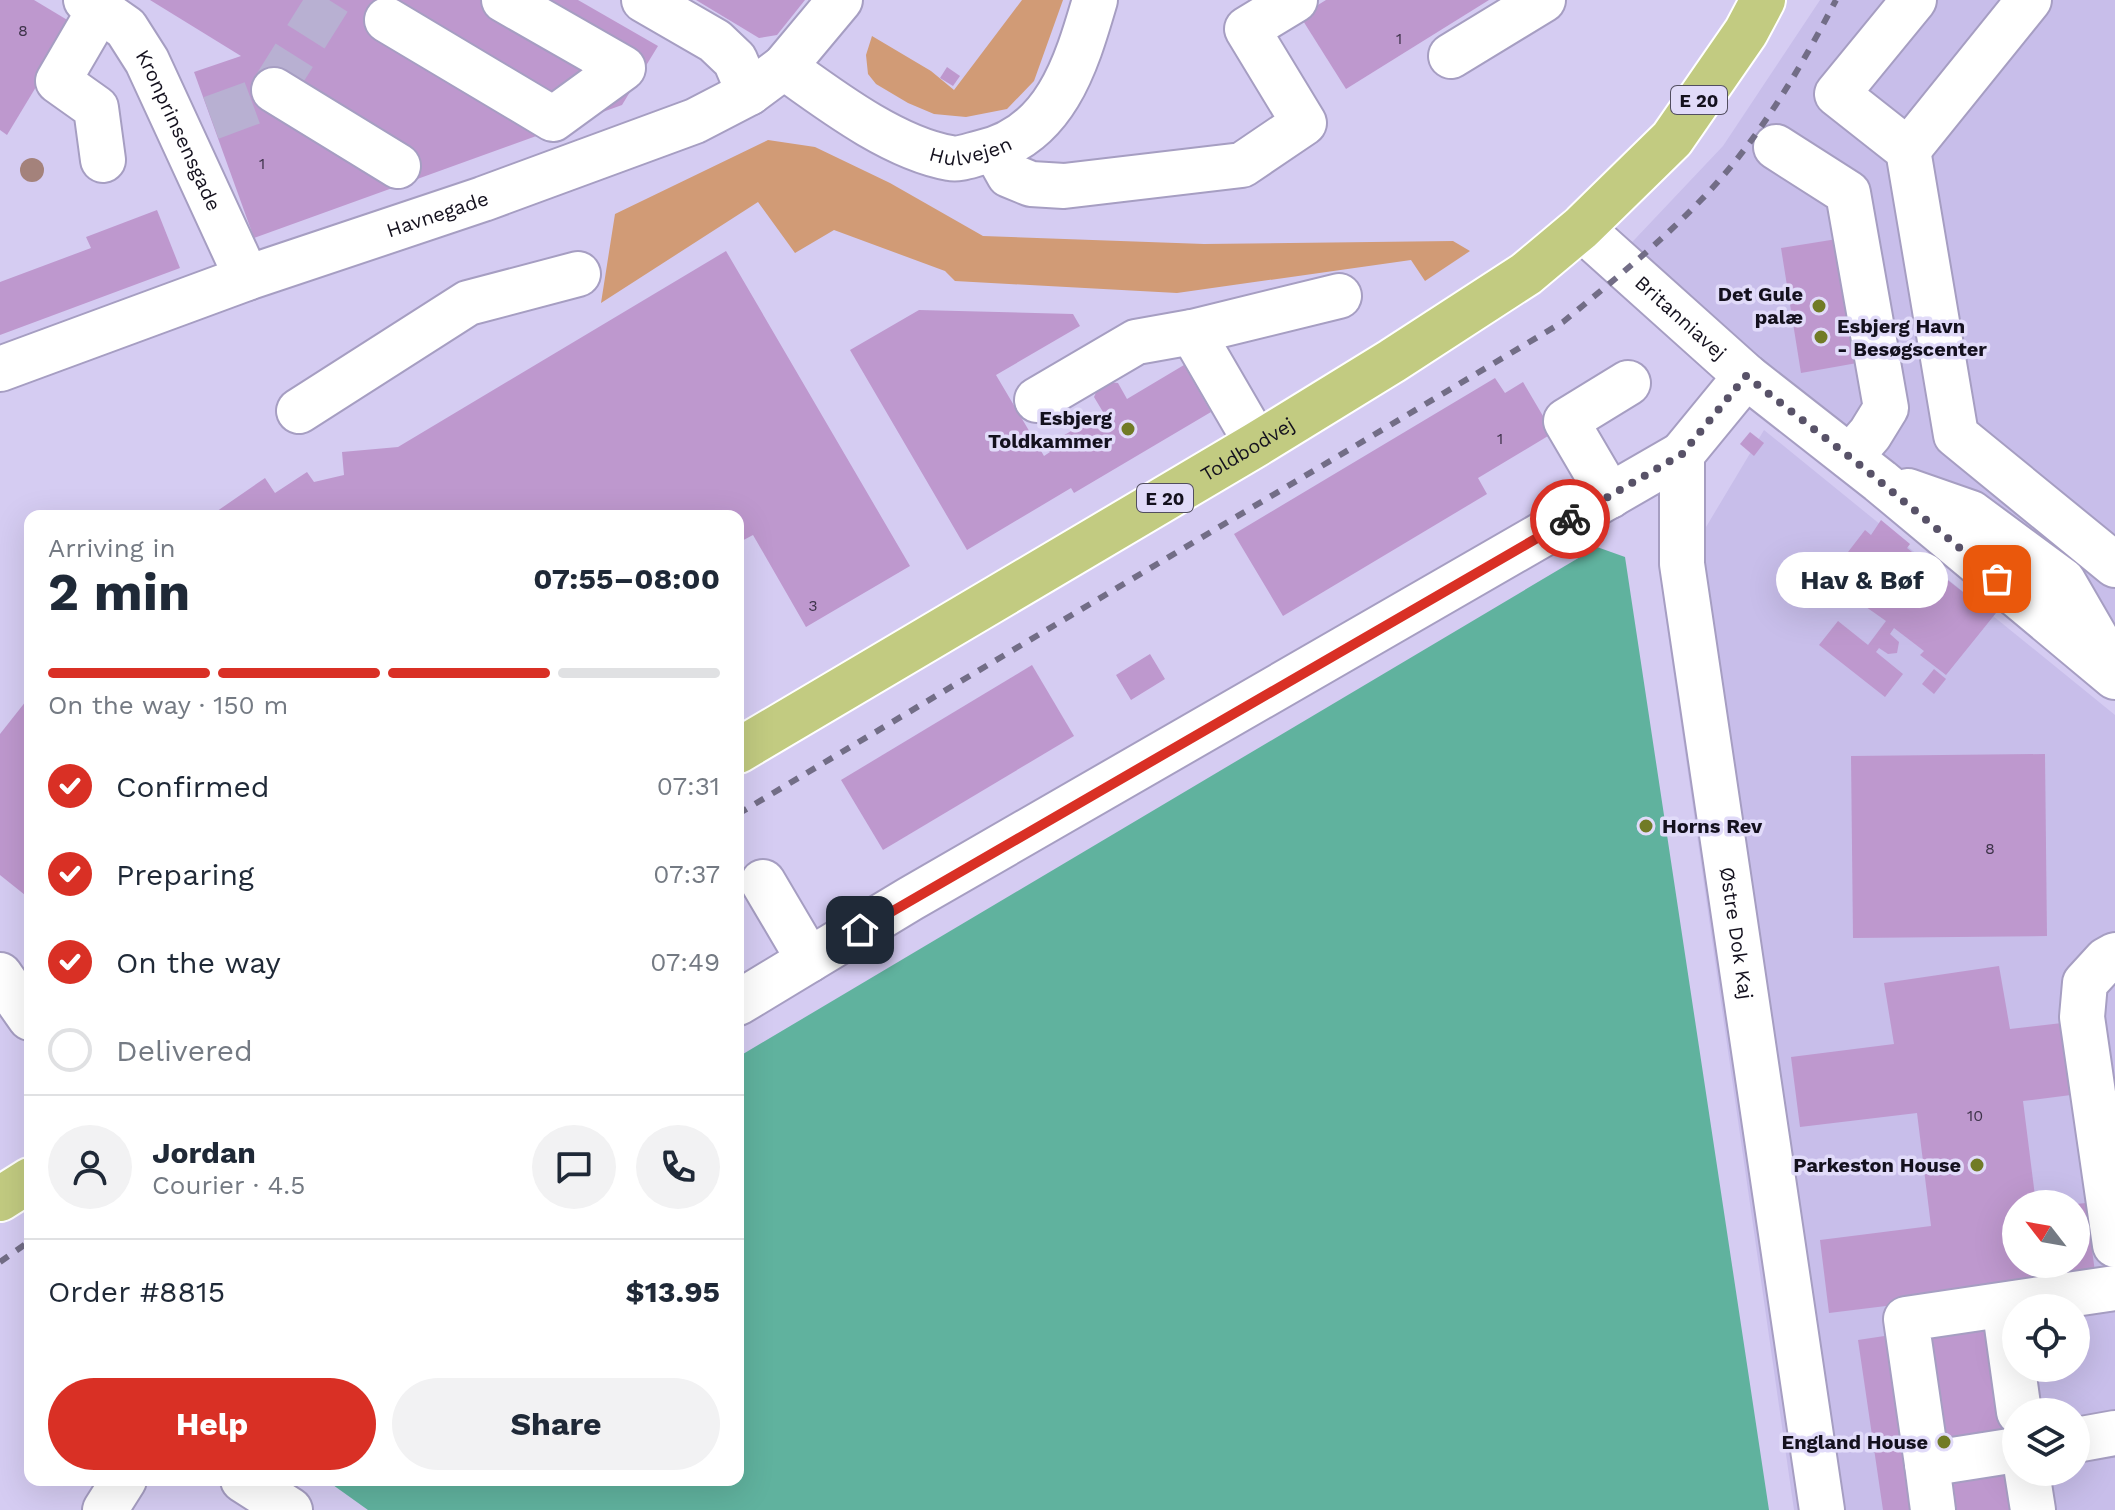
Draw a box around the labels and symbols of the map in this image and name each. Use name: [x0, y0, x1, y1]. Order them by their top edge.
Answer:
house number: 8: [18, 21, 28, 40]
house number: 1: [1396, 29, 1402, 48]
street label: Kronprinsensgade: [131, 45, 226, 215]
road number: E 20: [1671, 86, 1727, 114]
street label: Hulvejen: [927, 131, 1016, 171]
house number: 1: [259, 154, 265, 173]
street label: Havnegade: [383, 186, 491, 242]
street label: Britanniavej: [1630, 270, 1731, 365]
place label: Det Gule palæ: [1718, 282, 1803, 329]
marker: Det Gule palæ: [1810, 297, 1828, 315]
place label: Esbjerg Havn - Besøgscenter: [1837, 314, 1987, 361]
marker: Esbjerg Havn - Besøgscenter: [1812, 328, 1830, 346]
place label: Esbjerg Toldkammer: [988, 406, 1113, 453]
street label: Toldbodvej: [1196, 412, 1299, 487]
marker: Esbjerg Toldkammer: [1119, 420, 1137, 438]
house number: 1: [1497, 429, 1503, 448]
courier: [1530, 479, 1610, 559]
road number: E 20: [1137, 484, 1193, 512]
pin: [1963, 545, 2031, 613]
callout: Hav & Bøf: [1777, 551, 1949, 607]
house number: 3: [808, 596, 818, 615]
place label: Horns Rev: [1662, 814, 1763, 838]
marker: Horns Rev: [1637, 817, 1655, 835]
house number: 8: [1985, 839, 1995, 858]
street label: Østre Dok Kaj: [1715, 865, 1758, 1001]
pin: [826, 896, 894, 964]
house number: 10: [1967, 1106, 1983, 1125]
place label: Parkeston House: [1793, 1153, 1961, 1177]
marker: Parkeston House: [1968, 1156, 1986, 1174]
north arrow: [2002, 1190, 2090, 1278]
place label: England House: [1782, 1430, 1928, 1454]
marker: England House: [1935, 1433, 1953, 1451]

